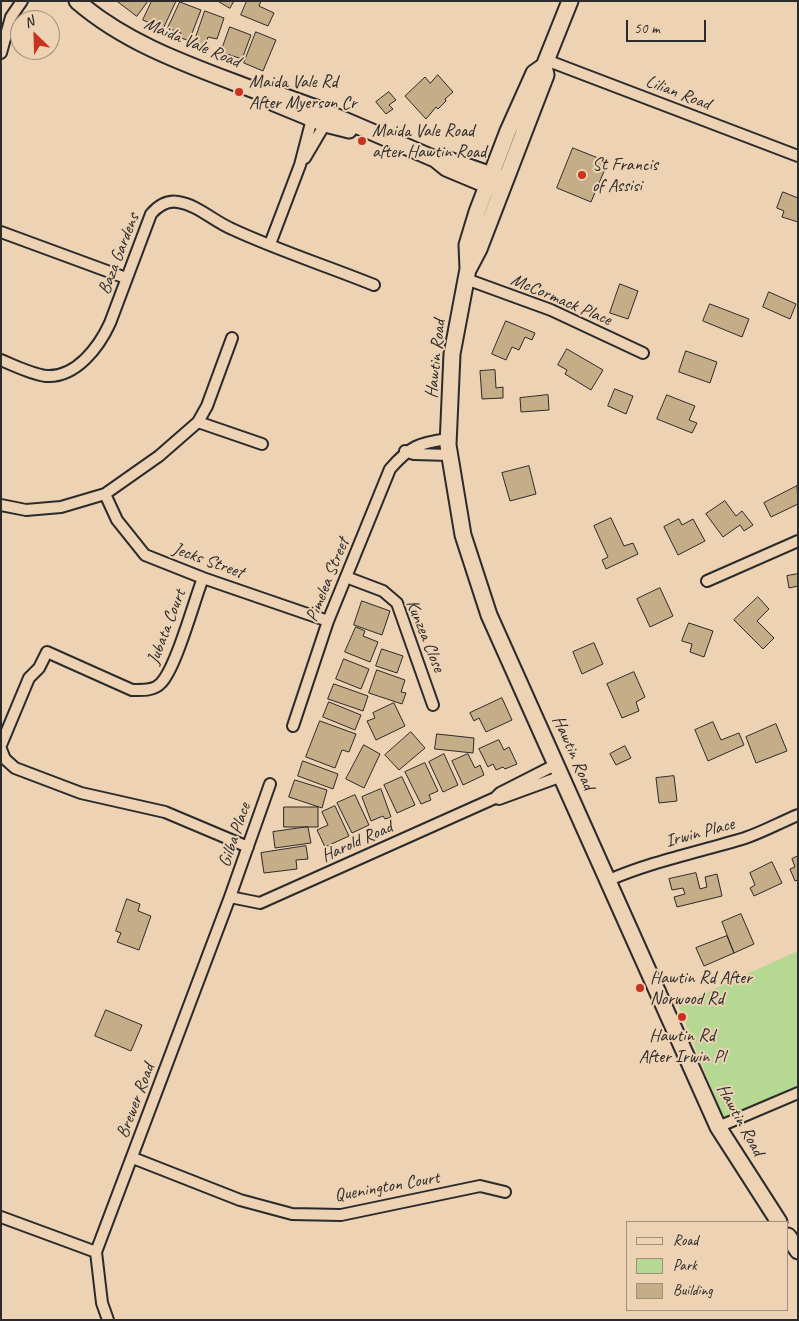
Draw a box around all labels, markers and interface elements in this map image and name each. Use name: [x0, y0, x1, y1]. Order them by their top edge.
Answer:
north arrow: [10, 10, 60, 60]
scale bar: [629, 10, 709, 42]
text: N: [22, 12, 37, 31]
street label: Maida Vale Road: [141, 13, 243, 73]
text: 50 m: [634, 19, 660, 38]
place label: Maida Vale Rd After Myerson Cr: [249, 71, 357, 114]
street label: Lilian Road: [643, 71, 713, 115]
marker: Maida Vale Rd After Myerson Cr: [233, 86, 245, 98]
place label: Maida Vale Road after Hawtin Road: [372, 120, 486, 162]
marker: Maida Vale Road after Hawtin Road: [356, 135, 368, 147]
place label: St Francis of Assisi: [592, 154, 658, 196]
marker: St Francis of Assisi: [576, 169, 588, 181]
street label: Baza Gardens: [94, 211, 144, 297]
street label: McCormack Place: [507, 269, 615, 331]
street label: Hawtin Road: [421, 319, 451, 399]
street label: Pimelea Street: [301, 535, 355, 625]
street label: Jecks Street: [170, 538, 246, 584]
street label: Jubata Court: [143, 587, 191, 667]
street label: Kunzea Close: [401, 597, 449, 675]
street label: Hawtin Road: [547, 713, 599, 793]
street label: Gilba Place: [214, 800, 256, 870]
street label: Irwin Place: [663, 813, 737, 853]
street label: Harold Road: [318, 817, 396, 867]
place label: Hawtin Rd After Norwood Rd: [650, 967, 752, 1010]
marker: Hawtin Rd After Norwood Rd: [634, 982, 646, 994]
marker: Hawtin Rd After Irwin Pl: [676, 1011, 688, 1023]
place label: Hawtin Rd After Irwin Pl: [639, 1025, 725, 1068]
street label: Brewer Road: [112, 1061, 160, 1141]
street label: Hawtin Road: [711, 1080, 769, 1160]
street label: Quenington Court: [333, 1167, 441, 1207]
legend: [626, 1221, 789, 1311]
text: Road: [673, 1231, 698, 1250]
text: Park: [673, 1256, 697, 1275]
text: Building: [673, 1281, 712, 1300]

